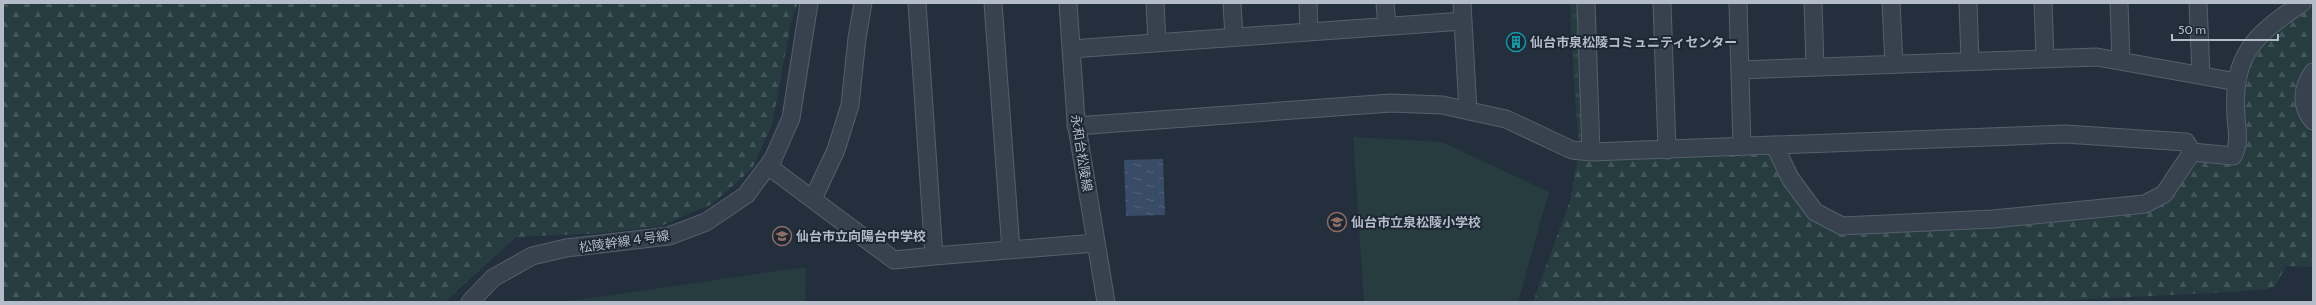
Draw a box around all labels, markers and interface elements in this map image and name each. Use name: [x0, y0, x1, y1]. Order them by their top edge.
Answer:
scale bar: [2172, 16, 2278, 42]
text: 50 m: [2178, 22, 2206, 37]
building icon: 仙台市泉松陵コミュニティセンター: [1505, 31, 1527, 53]
place label: 仙台市泉松陵コミュニティセンター: [1530, 34, 1737, 50]
street label: 永和台松陵線: [1068, 113, 1096, 193]
school or university icon: 仙台市立泉松陵小学校: [1326, 211, 1348, 233]
place label: 仙台市立泉松陵小学校: [1351, 214, 1481, 230]
school or university icon: 仙台市立向陽台中学校: [771, 225, 793, 247]
street label: 松陵幹線４号線: [578, 227, 670, 255]
place label: 仙台市立向陽台中学校: [796, 228, 926, 244]

